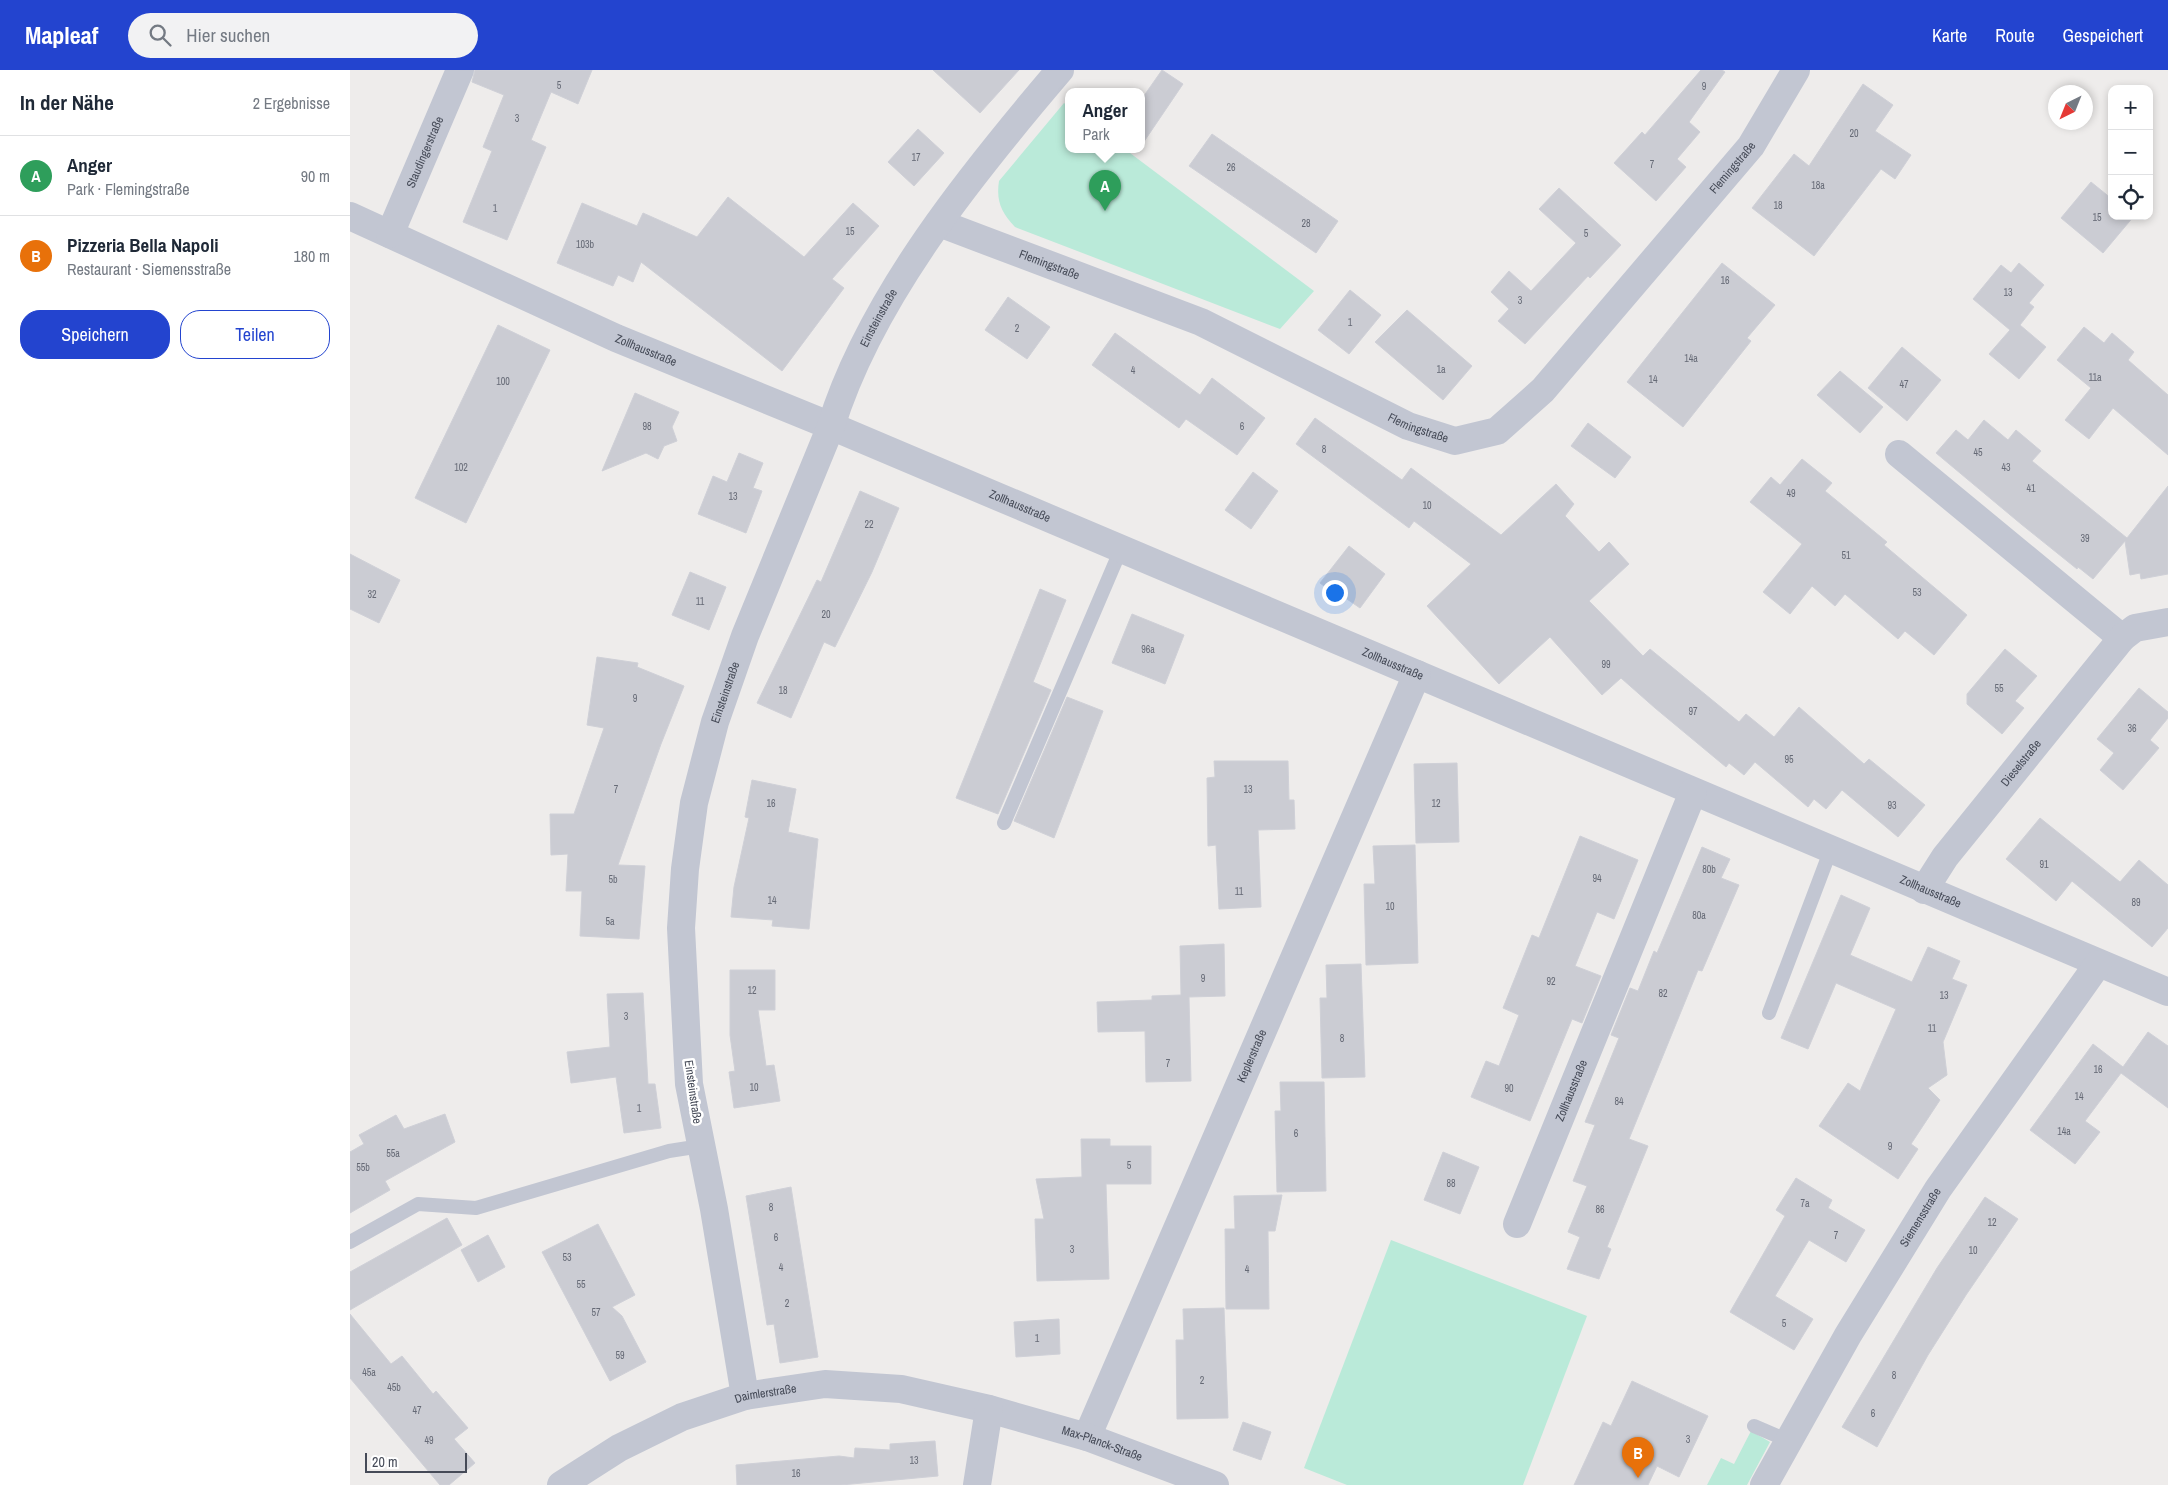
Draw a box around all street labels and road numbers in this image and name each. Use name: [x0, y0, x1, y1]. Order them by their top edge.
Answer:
street label: Staudingerstraße: [403, 114, 447, 190]
street label: Flemingstraße: [1706, 139, 1760, 197]
street label: Flemingstraße: [1017, 246, 1082, 283]
street label: Einsteinstraße: [856, 286, 901, 350]
street label: Zollhausstraße: [613, 331, 679, 370]
street label: Flemingstraße: [1385, 409, 1450, 446]
street label: Zollhausstraße: [987, 486, 1053, 526]
street label: Zollhausstraße: [1360, 644, 1426, 684]
street label: Einsteinstraße: [707, 659, 743, 725]
street label: Dieselstraße: [1997, 736, 2045, 790]
street label: Zollhausstraße: [1897, 871, 1964, 912]
street label: Keplerstraße: [1233, 1027, 1270, 1085]
street label: Zollhausstraße: [1552, 1057, 1591, 1124]
street label: Einsteinstraße: [681, 1059, 705, 1125]
street label: Siemensstraße: [1896, 1185, 1945, 1250]
street label: Daimlerstraße: [732, 1380, 797, 1407]
street label: Max-Planck-Straße: [1060, 1422, 1145, 1465]

